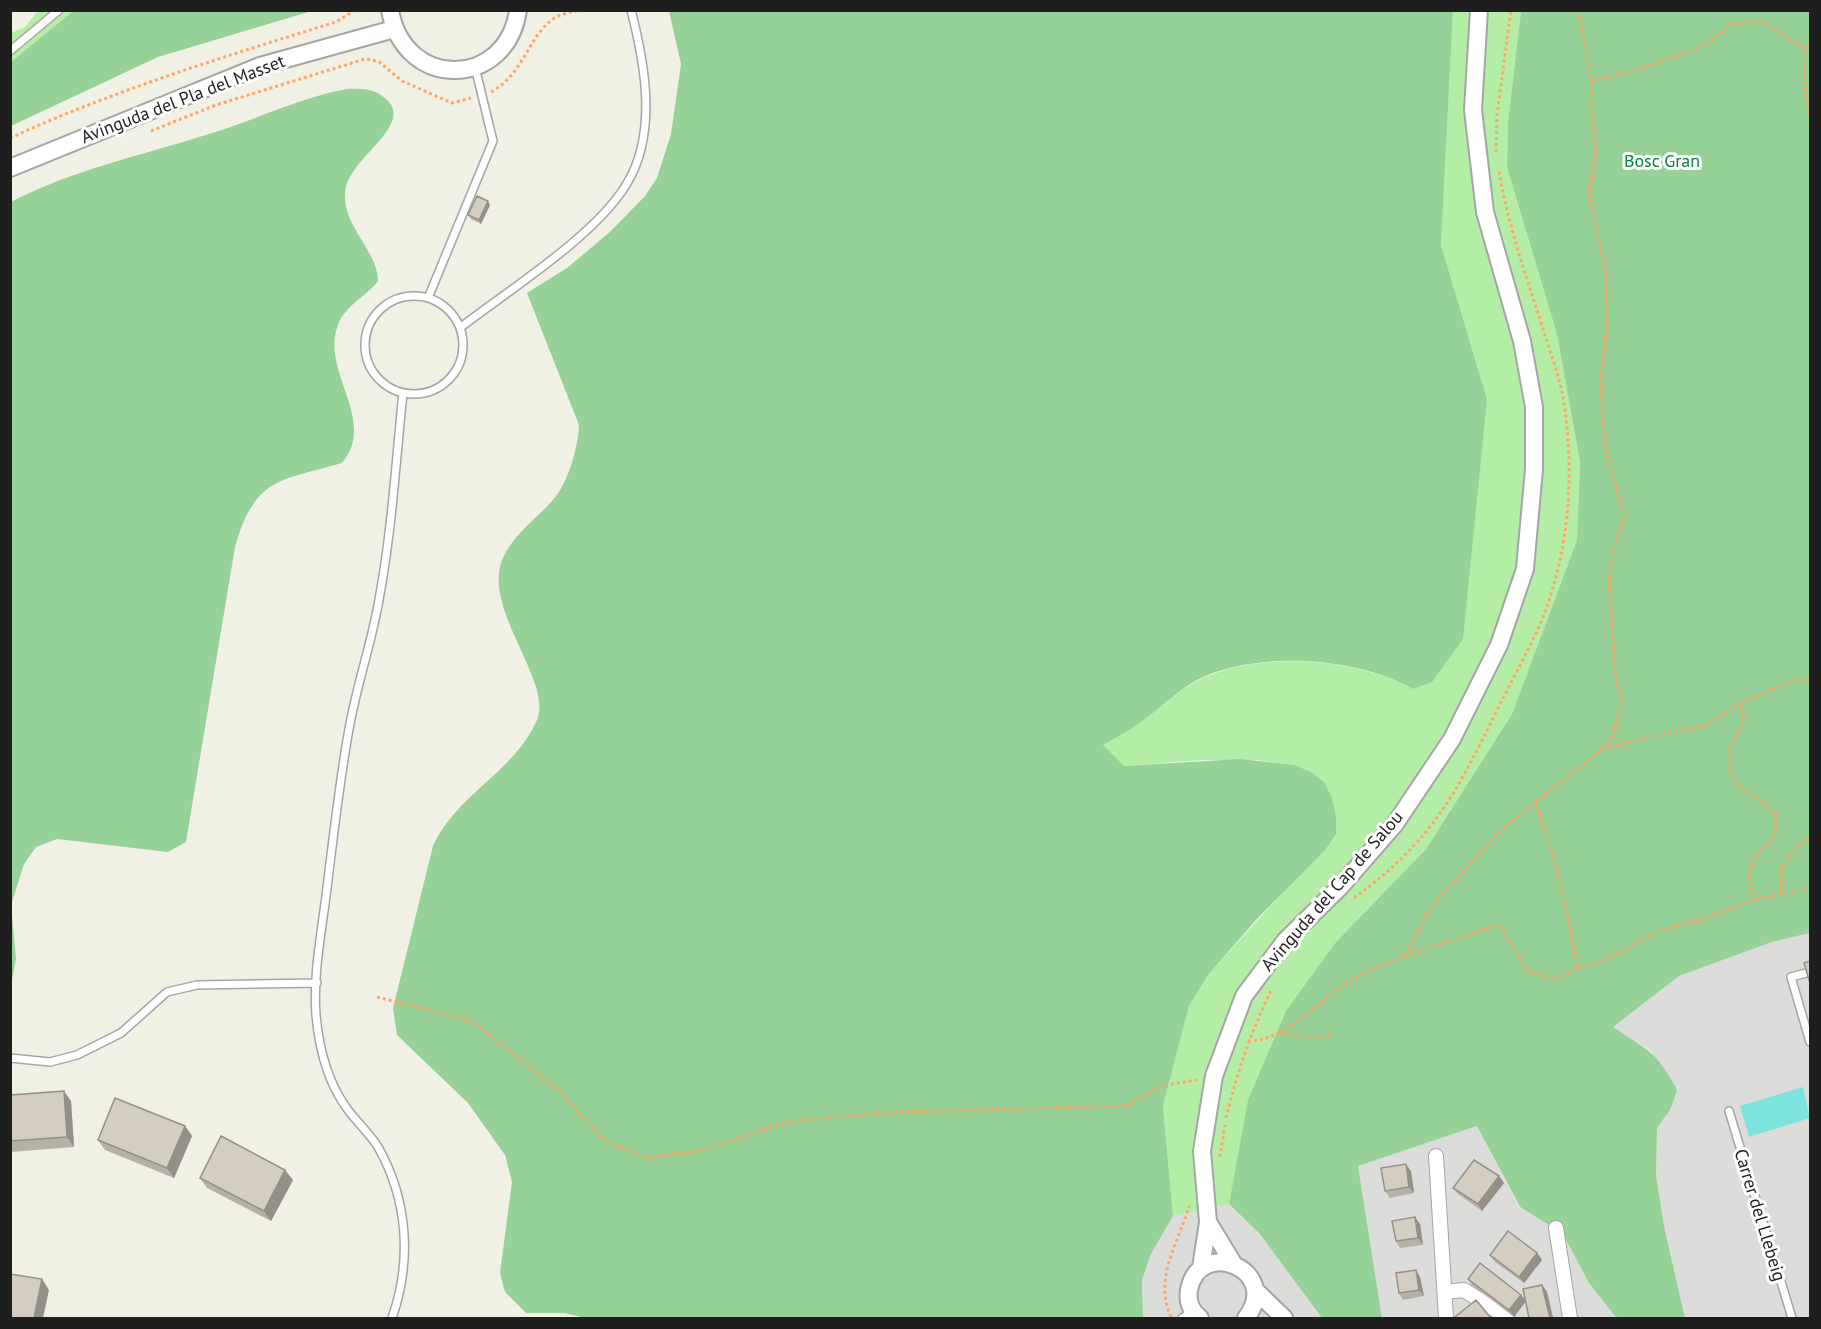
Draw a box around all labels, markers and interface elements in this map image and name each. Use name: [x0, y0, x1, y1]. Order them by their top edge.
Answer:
street label: Avinguda del Pla del Masset: [78, 49, 288, 148]
park label: Bosc Gran: [1624, 149, 1700, 172]
street label: Avinguda del Cap de Salou: [1256, 806, 1408, 976]
street label: Carrer del Llebeig: [1729, 1146, 1792, 1284]

